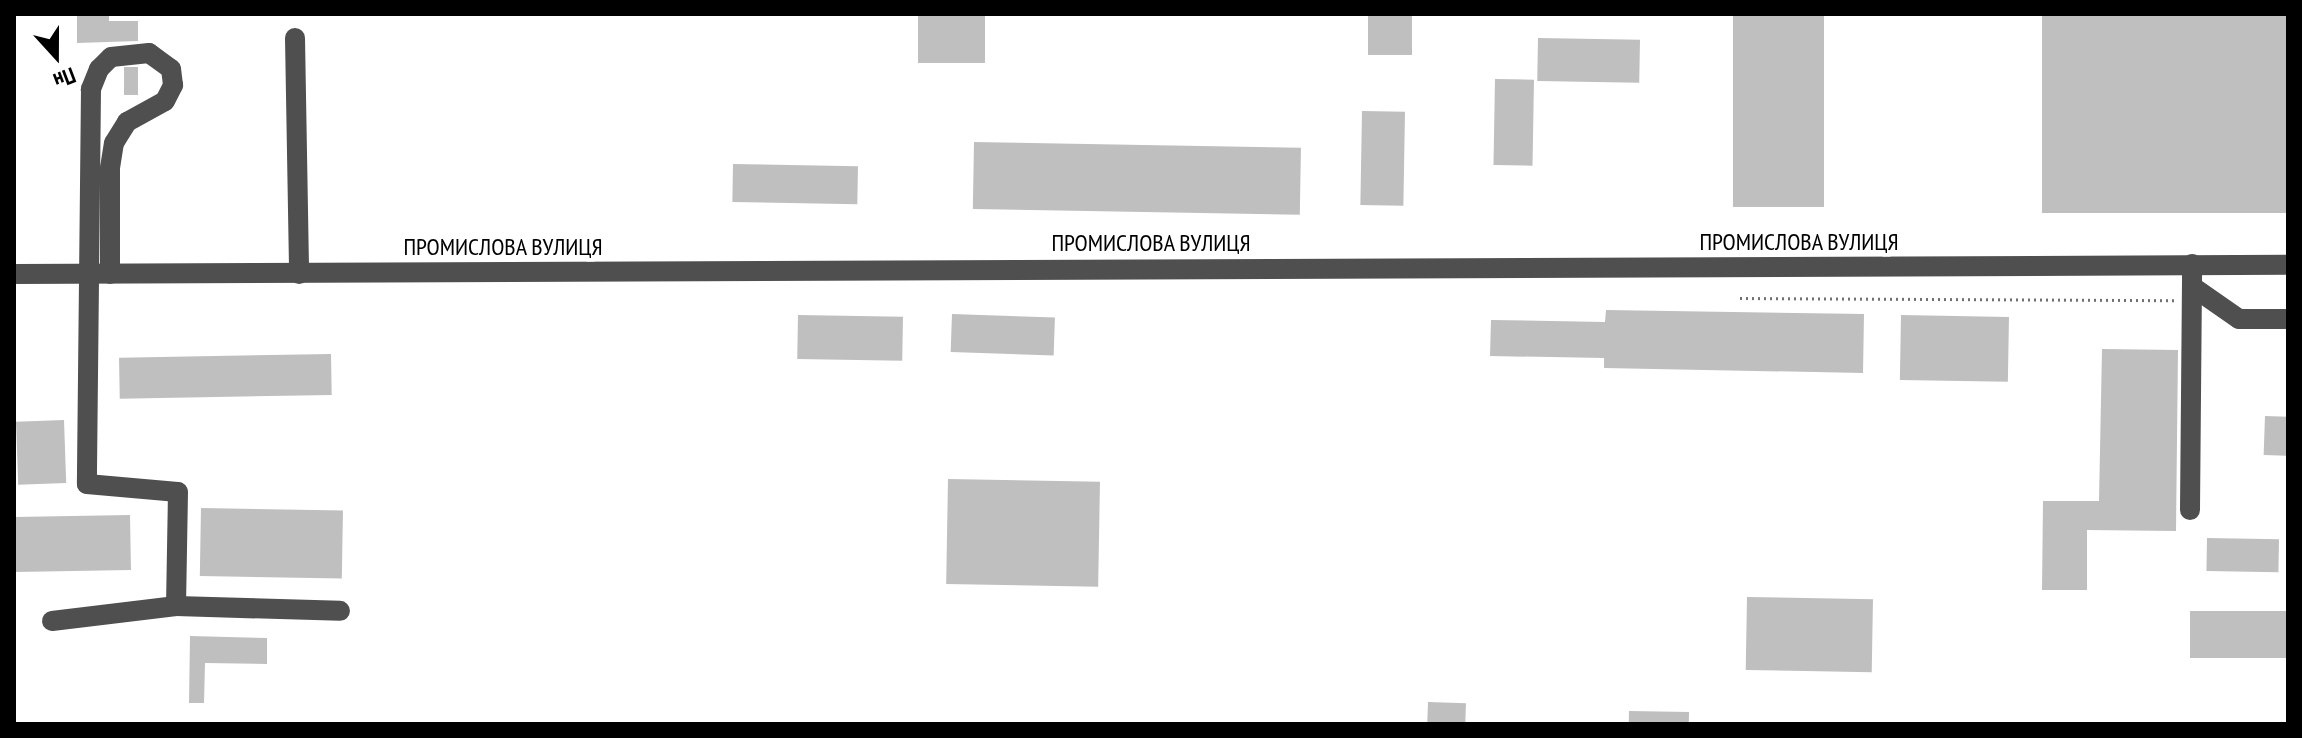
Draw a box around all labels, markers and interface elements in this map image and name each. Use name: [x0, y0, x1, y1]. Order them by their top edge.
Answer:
north arrow: [16, 16, 96, 96]
text: Пн: [50, 62, 80, 95]
street label: ПРОМИСЛОВА ВУЛИЦЯ: [1699, 228, 1899, 256]
street label: ПРОМИСЛОВА ВУЛИЦЯ: [1051, 229, 1251, 257]
street label: ПРОМИСЛОВА ВУЛИЦЯ: [403, 233, 603, 261]

